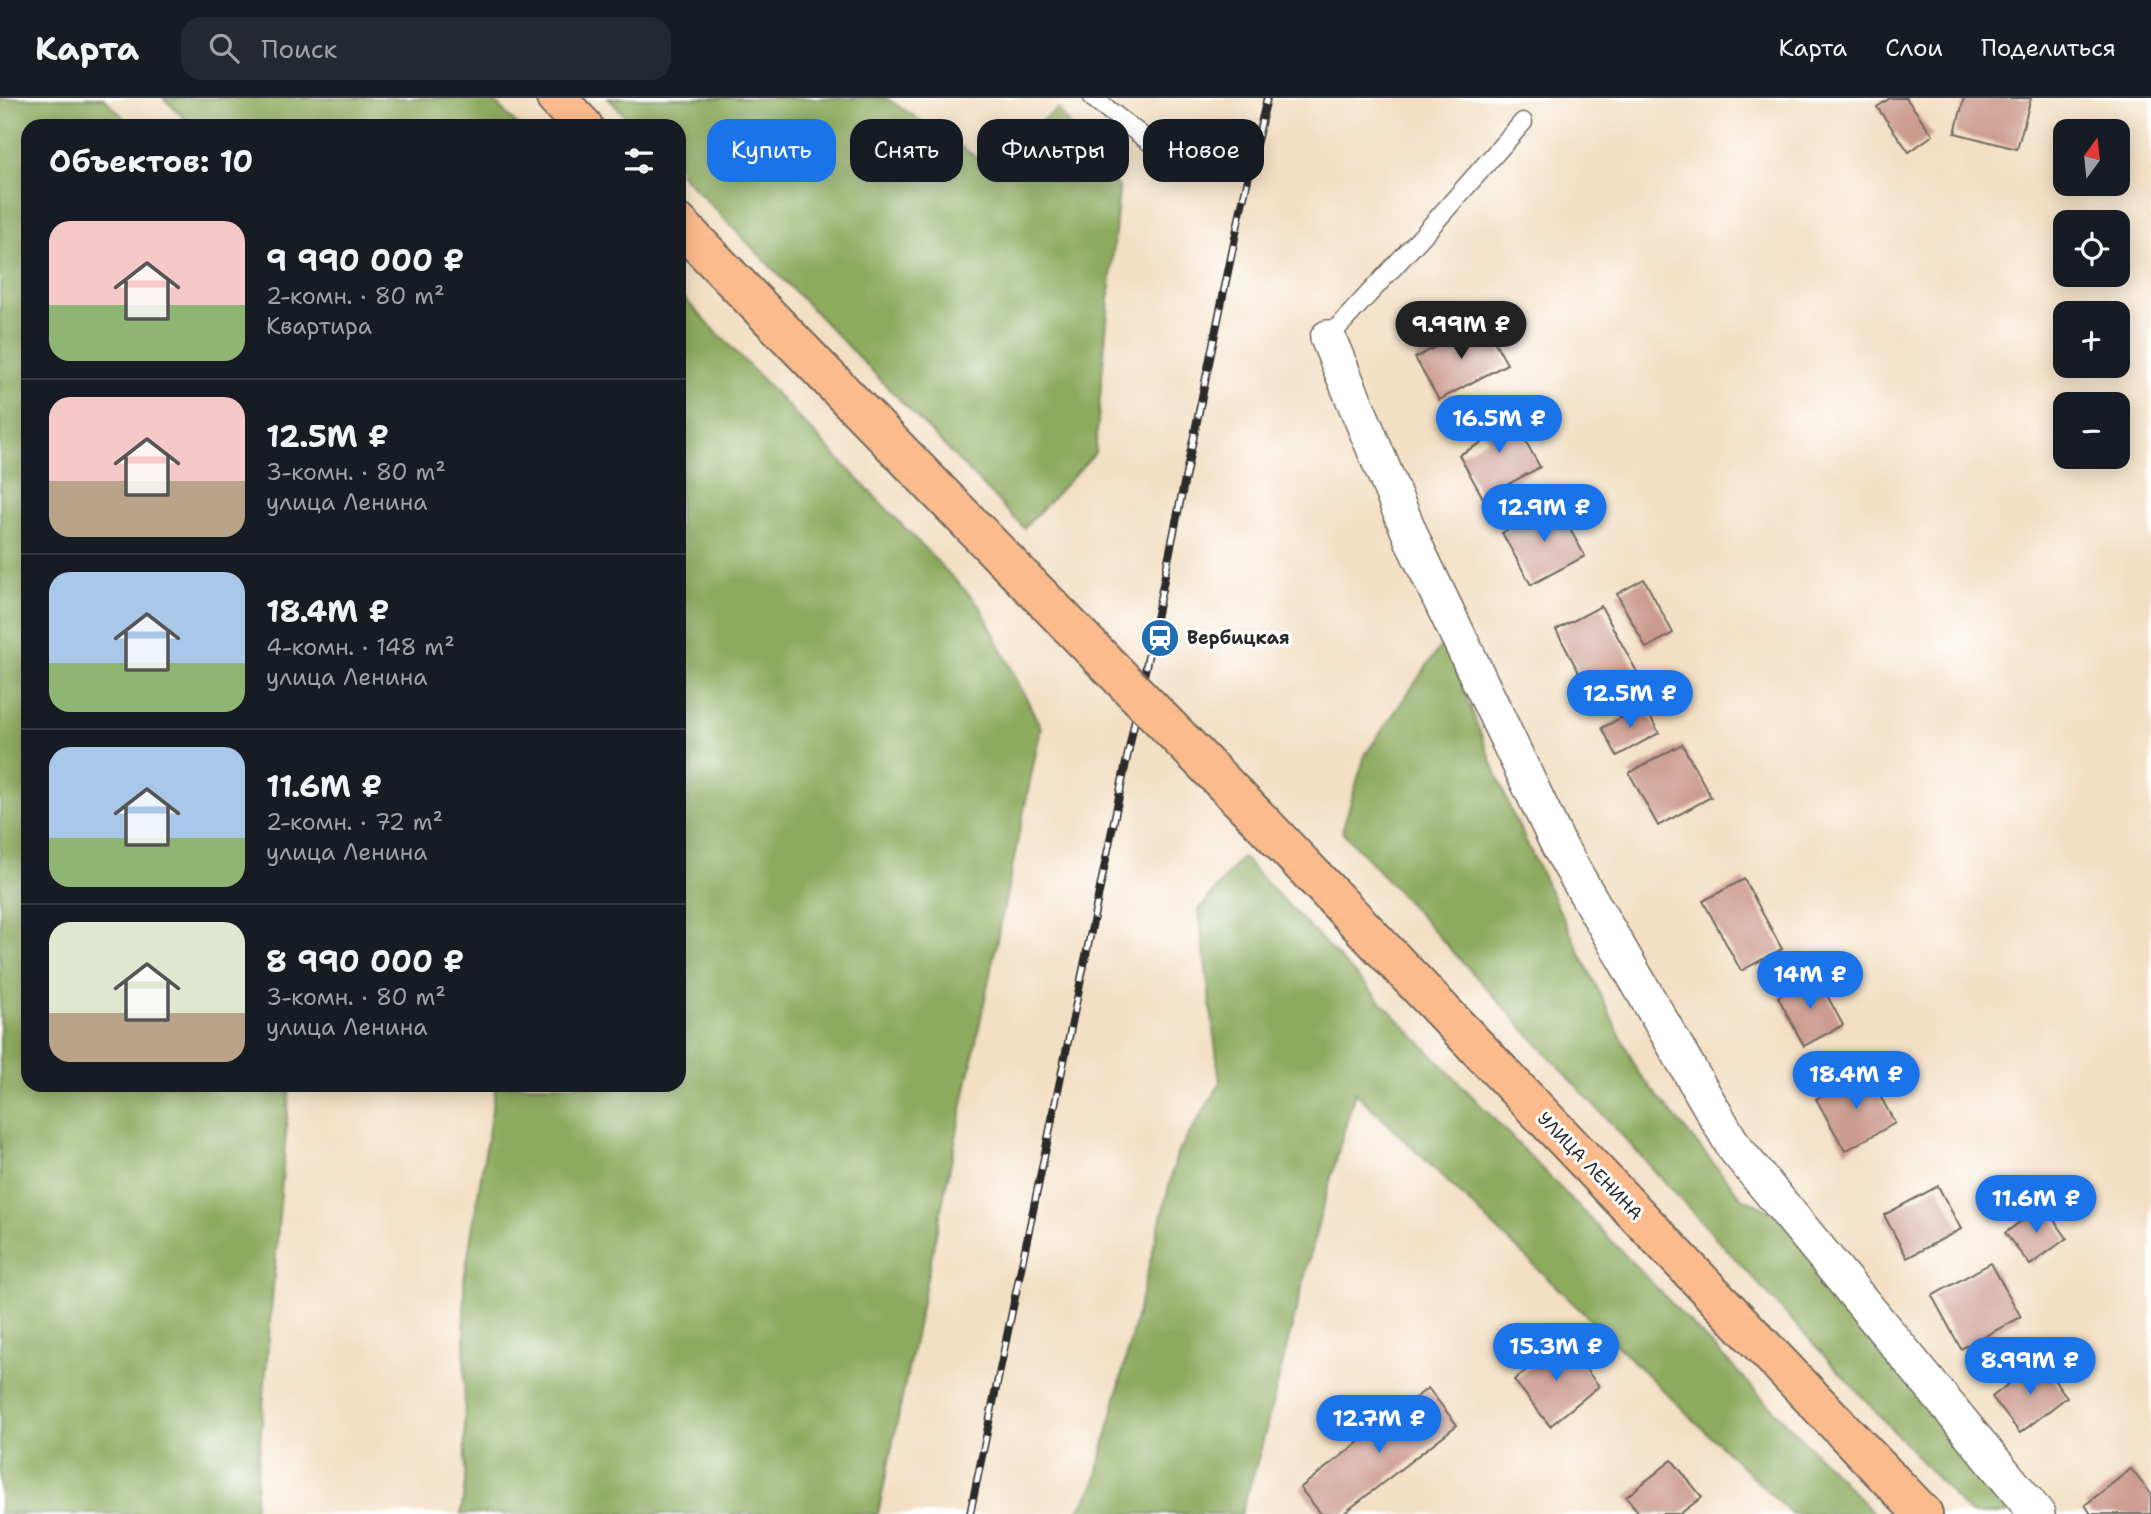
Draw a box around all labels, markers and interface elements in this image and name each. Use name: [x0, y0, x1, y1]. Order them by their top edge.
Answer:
search box: [181, 17, 671, 80]
text: Карта: [35, 26, 139, 71]
icon: search: [205, 29, 243, 67]
text: Поиск: [261, 31, 337, 66]
text: Карта: [1779, 32, 1847, 64]
text: Слои: [1885, 32, 1943, 64]
text: Поделиться: [1981, 32, 2116, 64]
chip: Купить: [707, 119, 836, 182]
chip: Снять: [850, 119, 963, 182]
chip: Фильтры: [977, 119, 1129, 182]
chip: Новое: [1143, 119, 1264, 182]
north arrow: [2053, 119, 2130, 196]
map controls: [2053, 119, 2130, 469]
text: Объектов: 10: [49, 141, 253, 182]
icon: filters: [620, 142, 658, 180]
button: locate: [2053, 210, 2130, 287]
text: 9 990 000 ₽: [266, 240, 464, 281]
icon: home: [105, 249, 189, 333]
text: 2-комн. · 80 m²: [266, 281, 445, 311]
button: +: [2053, 301, 2130, 378]
pin: 9.99M ₽: [1396, 302, 1526, 361]
text: 9.99M ₽: [1411, 309, 1511, 339]
text: Квартира: [266, 311, 372, 341]
button: −: [2053, 392, 2130, 469]
pin: 16.5M ₽: [1434, 396, 1564, 455]
text: 16.5M ₽: [1452, 403, 1546, 433]
text: 12.5M ₽: [266, 416, 389, 457]
icon: home: [105, 425, 189, 509]
text: 3-комн. · 80 m²: [266, 457, 446, 487]
pin: 12.9M ₽: [1479, 484, 1609, 544]
text: улица Ленина: [266, 487, 427, 517]
text: 12.9M ₽: [1497, 492, 1591, 522]
text: 18.4M ₽: [266, 591, 390, 632]
icon: home: [105, 600, 189, 684]
station icon: Вербицкая: [1139, 617, 1181, 659]
place label: Вербицкая: [1187, 626, 1290, 650]
text: 4-комн. · 148 m²: [266, 632, 455, 662]
text: улица Ленина: [266, 662, 427, 692]
pin: 12.5M ₽: [1565, 670, 1695, 730]
text: 12.5M ₽: [1583, 678, 1677, 708]
text: 11.6M ₽: [266, 766, 382, 807]
icon: home: [105, 775, 189, 859]
text: 2-комн. · 72 m²: [266, 807, 443, 837]
text: улица Ленина: [266, 837, 427, 867]
text: 8 990 000 ₽: [266, 941, 464, 982]
icon: home: [105, 950, 189, 1034]
pin: 14M ₽: [1761, 951, 1859, 1011]
text: 14M ₽: [1773, 959, 1847, 989]
text: 3-комн. · 80 m²: [266, 982, 446, 1012]
text: улица Ленина: [266, 1012, 427, 1042]
pin: 18.4M ₽: [1791, 1052, 1921, 1111]
text: 18.4M ₽: [1809, 1059, 1903, 1089]
street label: УЛИЦА ЛЕНИНА: [1532, 1107, 1648, 1225]
pin: 11.6M ₽: [1971, 1176, 2101, 1235]
text: 11.6M ₽: [1991, 1183, 2081, 1213]
pin: 15.3M ₽: [1491, 1324, 1621, 1383]
text: 15.3M ₽: [1509, 1331, 1603, 1361]
pin: 8.99M ₽: [1965, 1338, 2095, 1397]
text: 8.99M ₽: [1981, 1345, 2079, 1375]
pin: 12.7M ₽: [1314, 1396, 1444, 1455]
text: 12.7M ₽: [1332, 1403, 1426, 1433]

